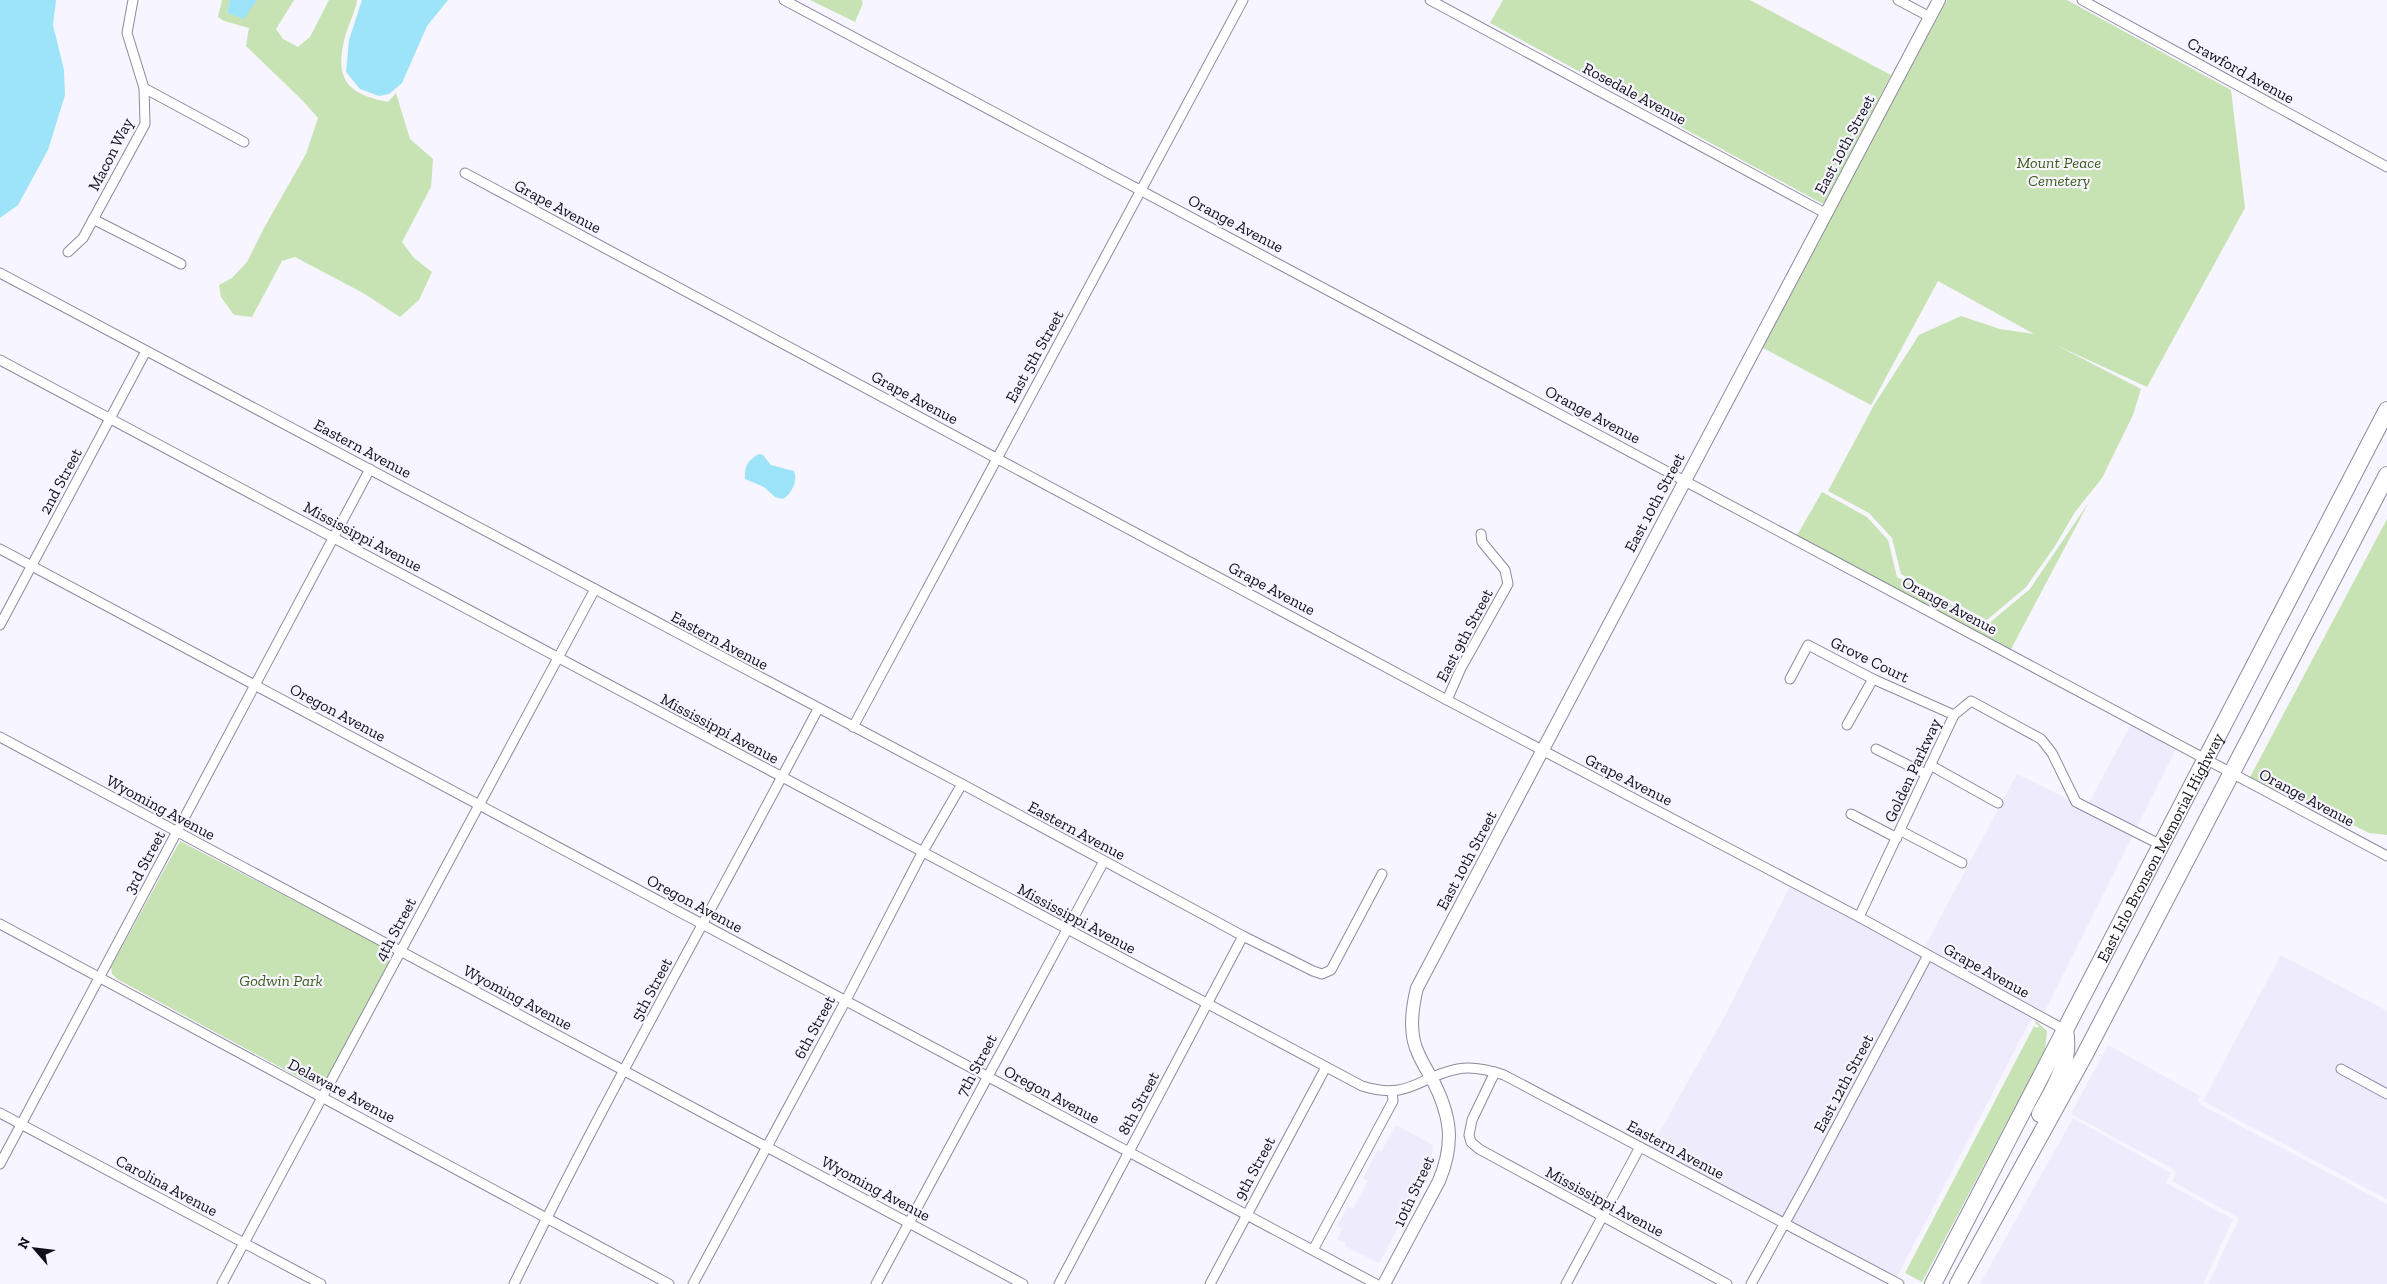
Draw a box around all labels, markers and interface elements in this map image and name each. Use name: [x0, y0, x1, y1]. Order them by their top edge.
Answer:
street label: Crawford Avenue: [2184, 33, 2298, 108]
street label: Rosedale Avenue: [1580, 58, 1690, 129]
street label: East 10th Street: [1810, 91, 1879, 197]
street label: Macon Way: [84, 114, 137, 194]
park label: Mount Peace Cemetery: [2017, 153, 2101, 190]
street label: Grape Avenue: [511, 176, 604, 237]
street label: Orange Avenue: [1185, 190, 1287, 257]
street label: East 5th Street: [1001, 307, 1068, 406]
street label: Grape Avenue: [868, 367, 961, 428]
street label: Orange Avenue: [1542, 381, 1644, 448]
street label: Eastern Avenue: [311, 415, 415, 482]
street label: 2nd Street: [35, 445, 86, 517]
street label: East 10th Street: [1620, 449, 1689, 555]
street label: Mississippi Avenue: [300, 497, 425, 576]
street label: Grape Avenue: [1225, 558, 1318, 619]
street label: Orange Avenue: [1899, 572, 2001, 639]
street label: East 9th Street: [1432, 585, 1497, 685]
street label: Eastern Avenue: [668, 607, 772, 674]
street label: Grove Court: [1827, 632, 1912, 687]
street label: Oregon Avenue: [287, 679, 389, 746]
street label: Mississippi Avenue: [657, 689, 782, 768]
street label: Golden Parkway: [1880, 715, 1945, 825]
street label: East Irlo Bronson Memorial Highway: [2093, 729, 2228, 965]
street label: Grape Avenue: [1582, 749, 1676, 810]
street label: Orange Avenue: [2256, 764, 2358, 831]
street label: Wyoming Avenue: [103, 771, 218, 844]
street label: Eastern Avenue: [1025, 797, 1129, 864]
street label: East 10th Street: [1432, 807, 1501, 913]
street label: 3rd Street: [120, 827, 169, 897]
street label: Oregon Avenue: [644, 870, 746, 937]
street label: Mississippi Avenue: [1014, 879, 1139, 958]
street label: 4th Street: [371, 894, 420, 964]
street label: Grape Avenue: [1940, 939, 2033, 1002]
street label: 5th Street: [627, 954, 676, 1024]
street label: Wyoming Avenue: [460, 961, 575, 1034]
park label: Godwin Park: [239, 971, 323, 990]
street label: 6th Street: [790, 992, 839, 1062]
street label: 7th Street: [952, 1031, 1001, 1100]
street label: East 12th Street: [1810, 1031, 1877, 1136]
street label: Delaware Avenue: [285, 1054, 399, 1127]
street label: Oregon Avenue: [1001, 1061, 1103, 1128]
street label: 8th Street: [1114, 1068, 1163, 1138]
street label: Eastern Avenue: [1624, 1116, 1728, 1183]
street label: 9th Street: [1230, 1133, 1279, 1203]
street label: Carolina Avenue: [113, 1151, 221, 1220]
street label: Wyoming Avenue: [818, 1152, 933, 1225]
street label: 10th Street: [1389, 1153, 1438, 1230]
street label: Mississippi Avenue: [1542, 1162, 1667, 1241]
north arrow: [10, 1224, 60, 1274]
text: N: [14, 1234, 34, 1252]

